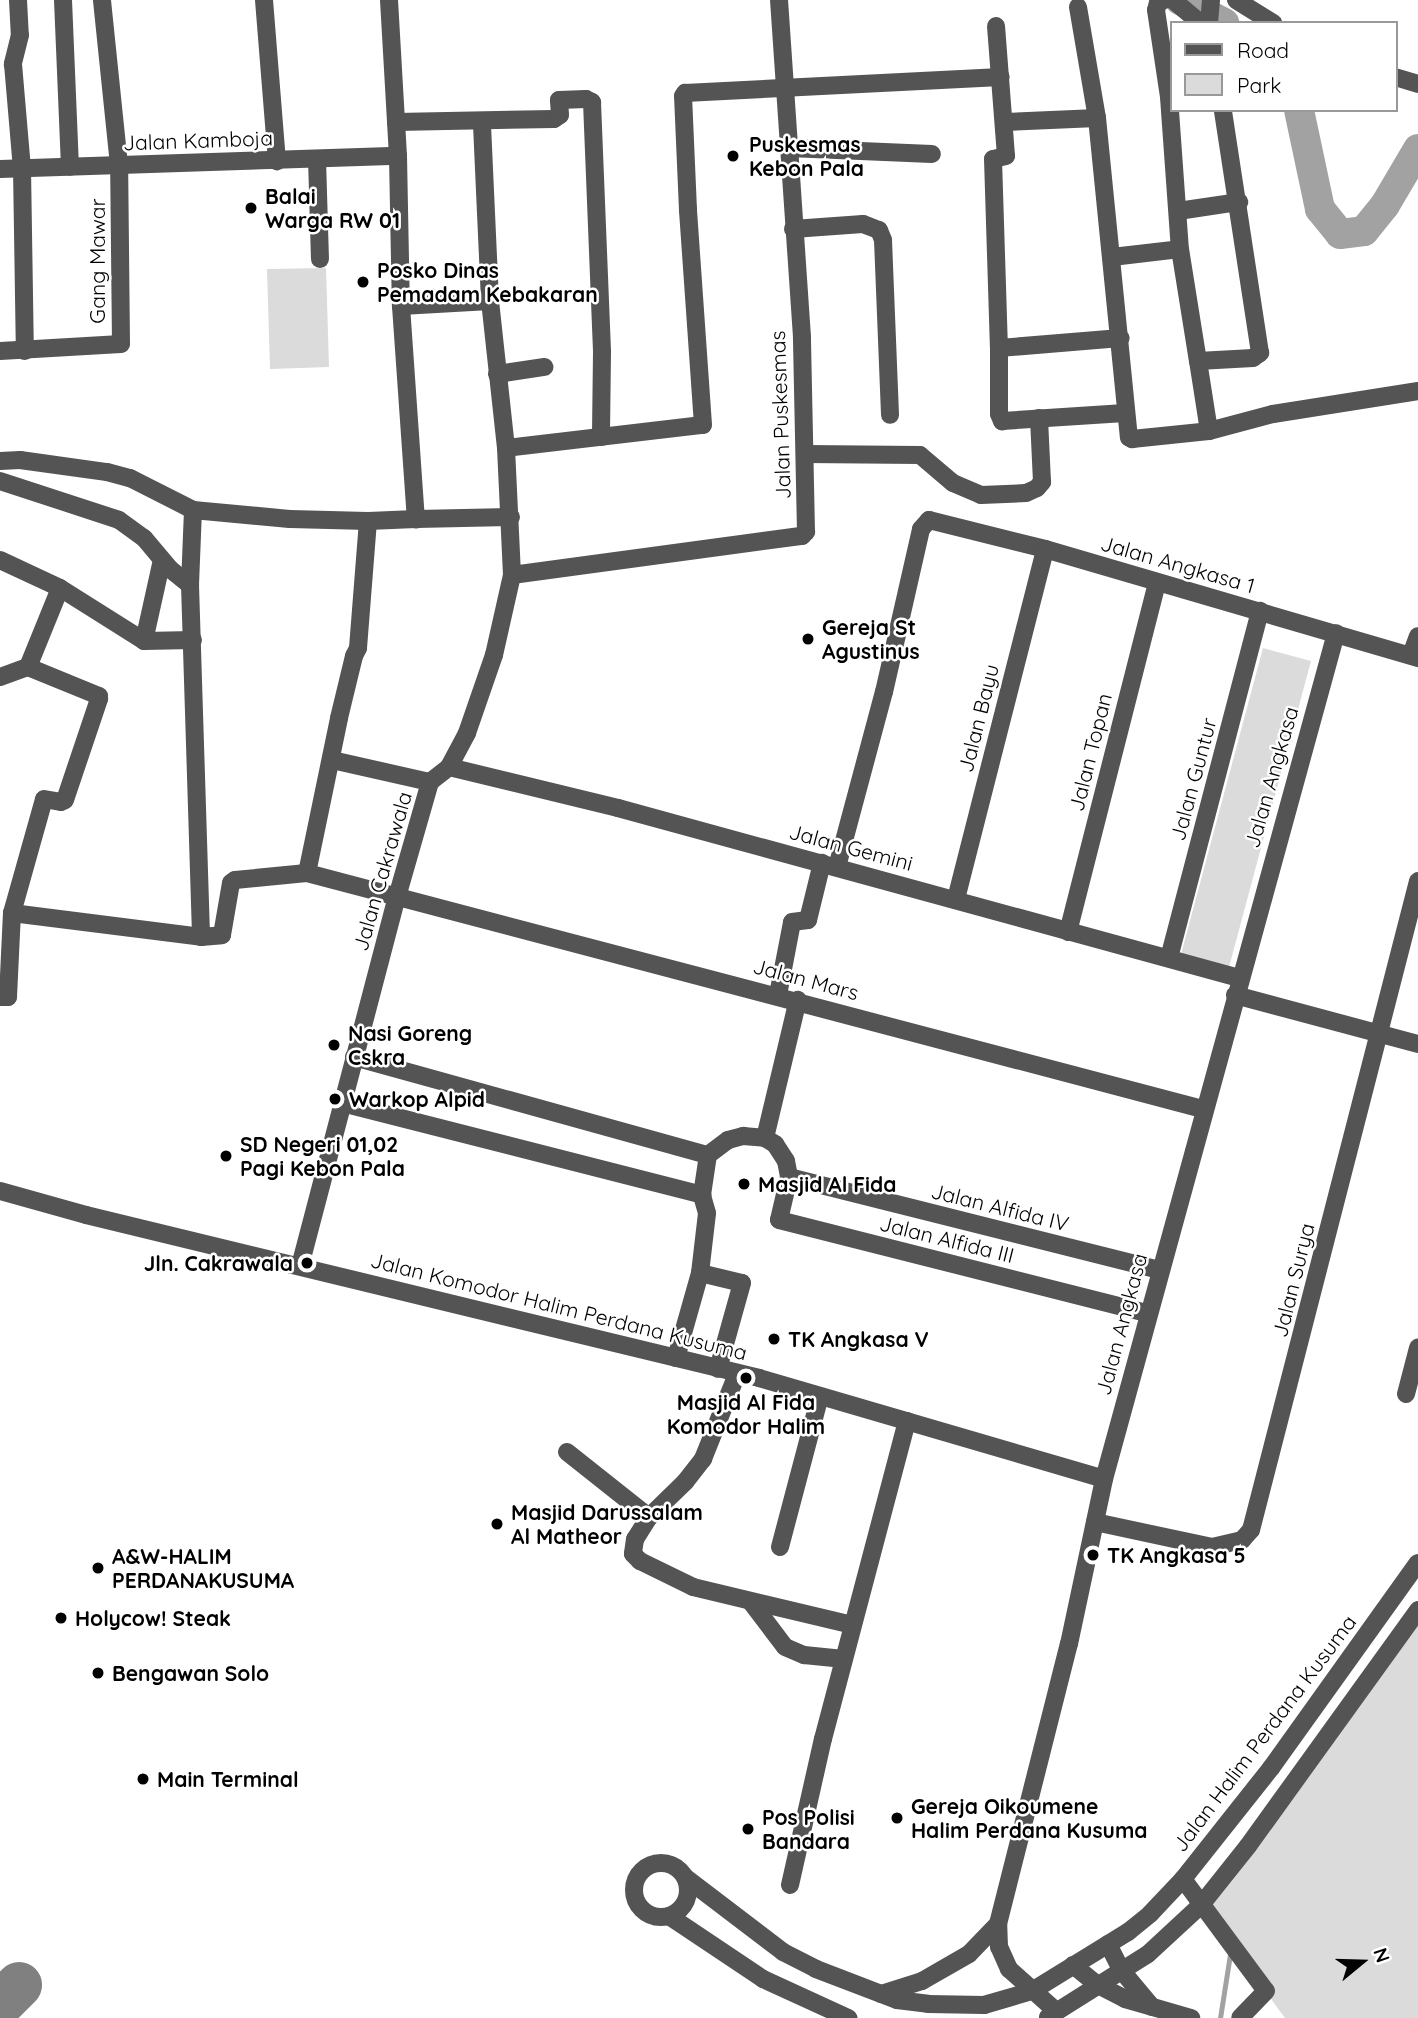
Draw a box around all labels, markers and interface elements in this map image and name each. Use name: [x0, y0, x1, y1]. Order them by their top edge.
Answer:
legend: [1170, 21, 1397, 112]
text: Road: [1237, 37, 1289, 63]
text: Park: [1237, 72, 1281, 98]
street label: Jalan Kamboja: [123, 125, 273, 155]
place label: Puskesmas Kebon Pala: [749, 131, 864, 181]
marker: Puskesmas Kebon Pala: [723, 146, 743, 166]
place label: Balai Warga RW 01: [265, 183, 400, 233]
street label: Gang Mawar: [84, 198, 110, 324]
marker: Balai Warga RW 01: [243, 200, 259, 216]
place label: Posko Dinas Pemadam Kebakaran: [377, 257, 598, 307]
marker: Posko Dinas Pemadam Kebakaran: [355, 274, 371, 290]
street label: Jalan Puskesmas: [764, 330, 796, 500]
street label: Jalan Angkasa 1: [1098, 530, 1258, 598]
place label: Gereja St Agustinus: [822, 614, 920, 664]
marker: Gereja St Agustinus: [800, 631, 816, 647]
street label: Jalan Bayu: [952, 661, 1004, 775]
street label: Jalan Topan: [1063, 690, 1117, 814]
street label: Jalan Angkasa: [1239, 704, 1303, 850]
street label: Jalan Guntur: [1165, 715, 1221, 843]
street label: Jalan Cakrawala: [347, 788, 417, 954]
street label: Jalan Gemini: [786, 818, 916, 876]
street label: Jalan Mars: [750, 953, 862, 1005]
place label: Nasi Goreng Cskra: [348, 1020, 472, 1070]
marker: Nasi Goreng Cskra: [326, 1037, 342, 1053]
place label: Warkop Alpid: [349, 1086, 485, 1112]
marker: Warkop Alpid: [327, 1091, 343, 1107]
place label: SD Negeri 01,02 Pagi Kebon Pala: [240, 1131, 405, 1181]
marker: SD Negeri 01,02 Pagi Kebon Pala: [218, 1148, 234, 1164]
place label: Masjid Al Fida: [758, 1171, 896, 1197]
marker: Masjid Al Fida: [736, 1176, 752, 1192]
street label: Jalan Alfida IV: [929, 1178, 1071, 1236]
street label: Jalan Alfida III: [877, 1210, 1017, 1268]
street label: Jalan Surya: [1267, 1220, 1319, 1340]
street label: Jalan Komodor Halim Perdana Kusuma: [368, 1247, 750, 1365]
place label: Jln. Cakrawala: [144, 1250, 293, 1276]
street label: Jalan Angkasa: [1090, 1250, 1152, 1398]
marker: Jln. Cakrawala: [299, 1255, 315, 1271]
place label: TK Angkasa V: [788, 1326, 929, 1352]
marker: TK Angkasa V: [766, 1331, 782, 1347]
marker: Masjid Al Fida Komodor Halim: [738, 1370, 754, 1386]
place label: Masjid Al Fida Komodor Halim: [667, 1389, 825, 1439]
place label: Masjid Darussalam Al Matheor: [511, 1499, 703, 1549]
marker: Masjid Darussalam Al Matheor: [489, 1516, 505, 1532]
place label: TK Angkasa 5: [1107, 1542, 1246, 1568]
place label: A&W-HALIM PERDANAKUSUMA: [112, 1543, 294, 1593]
marker: TK Angkasa 5: [1085, 1547, 1101, 1563]
marker: A&W-HALIM PERDANAKUSUMA: [90, 1560, 106, 1576]
place label: Holycow! Steak: [75, 1605, 231, 1631]
marker: Holycow! Steak: [53, 1610, 69, 1626]
street label: Jalan Halim Perdana Kusuma: [1167, 1610, 1361, 1856]
place label: Bengawan Solo: [112, 1660, 269, 1686]
marker: Bengawan Solo: [90, 1665, 106, 1681]
place label: Main Terminal: [157, 1766, 299, 1792]
marker: Main Terminal: [135, 1771, 151, 1787]
place label: Gereja Oikoumene Halim Perdana Kusuma: [911, 1793, 1147, 1843]
place label: Pos Polisi Bandara: [762, 1804, 855, 1854]
marker: Gereja Oikoumene Halim Perdana Kusuma: [889, 1810, 905, 1826]
marker: Pos Polisi Bandara: [740, 1821, 756, 1837]
north arrow: [1327, 1927, 1397, 1997]
text: N: [1368, 1945, 1395, 1966]

